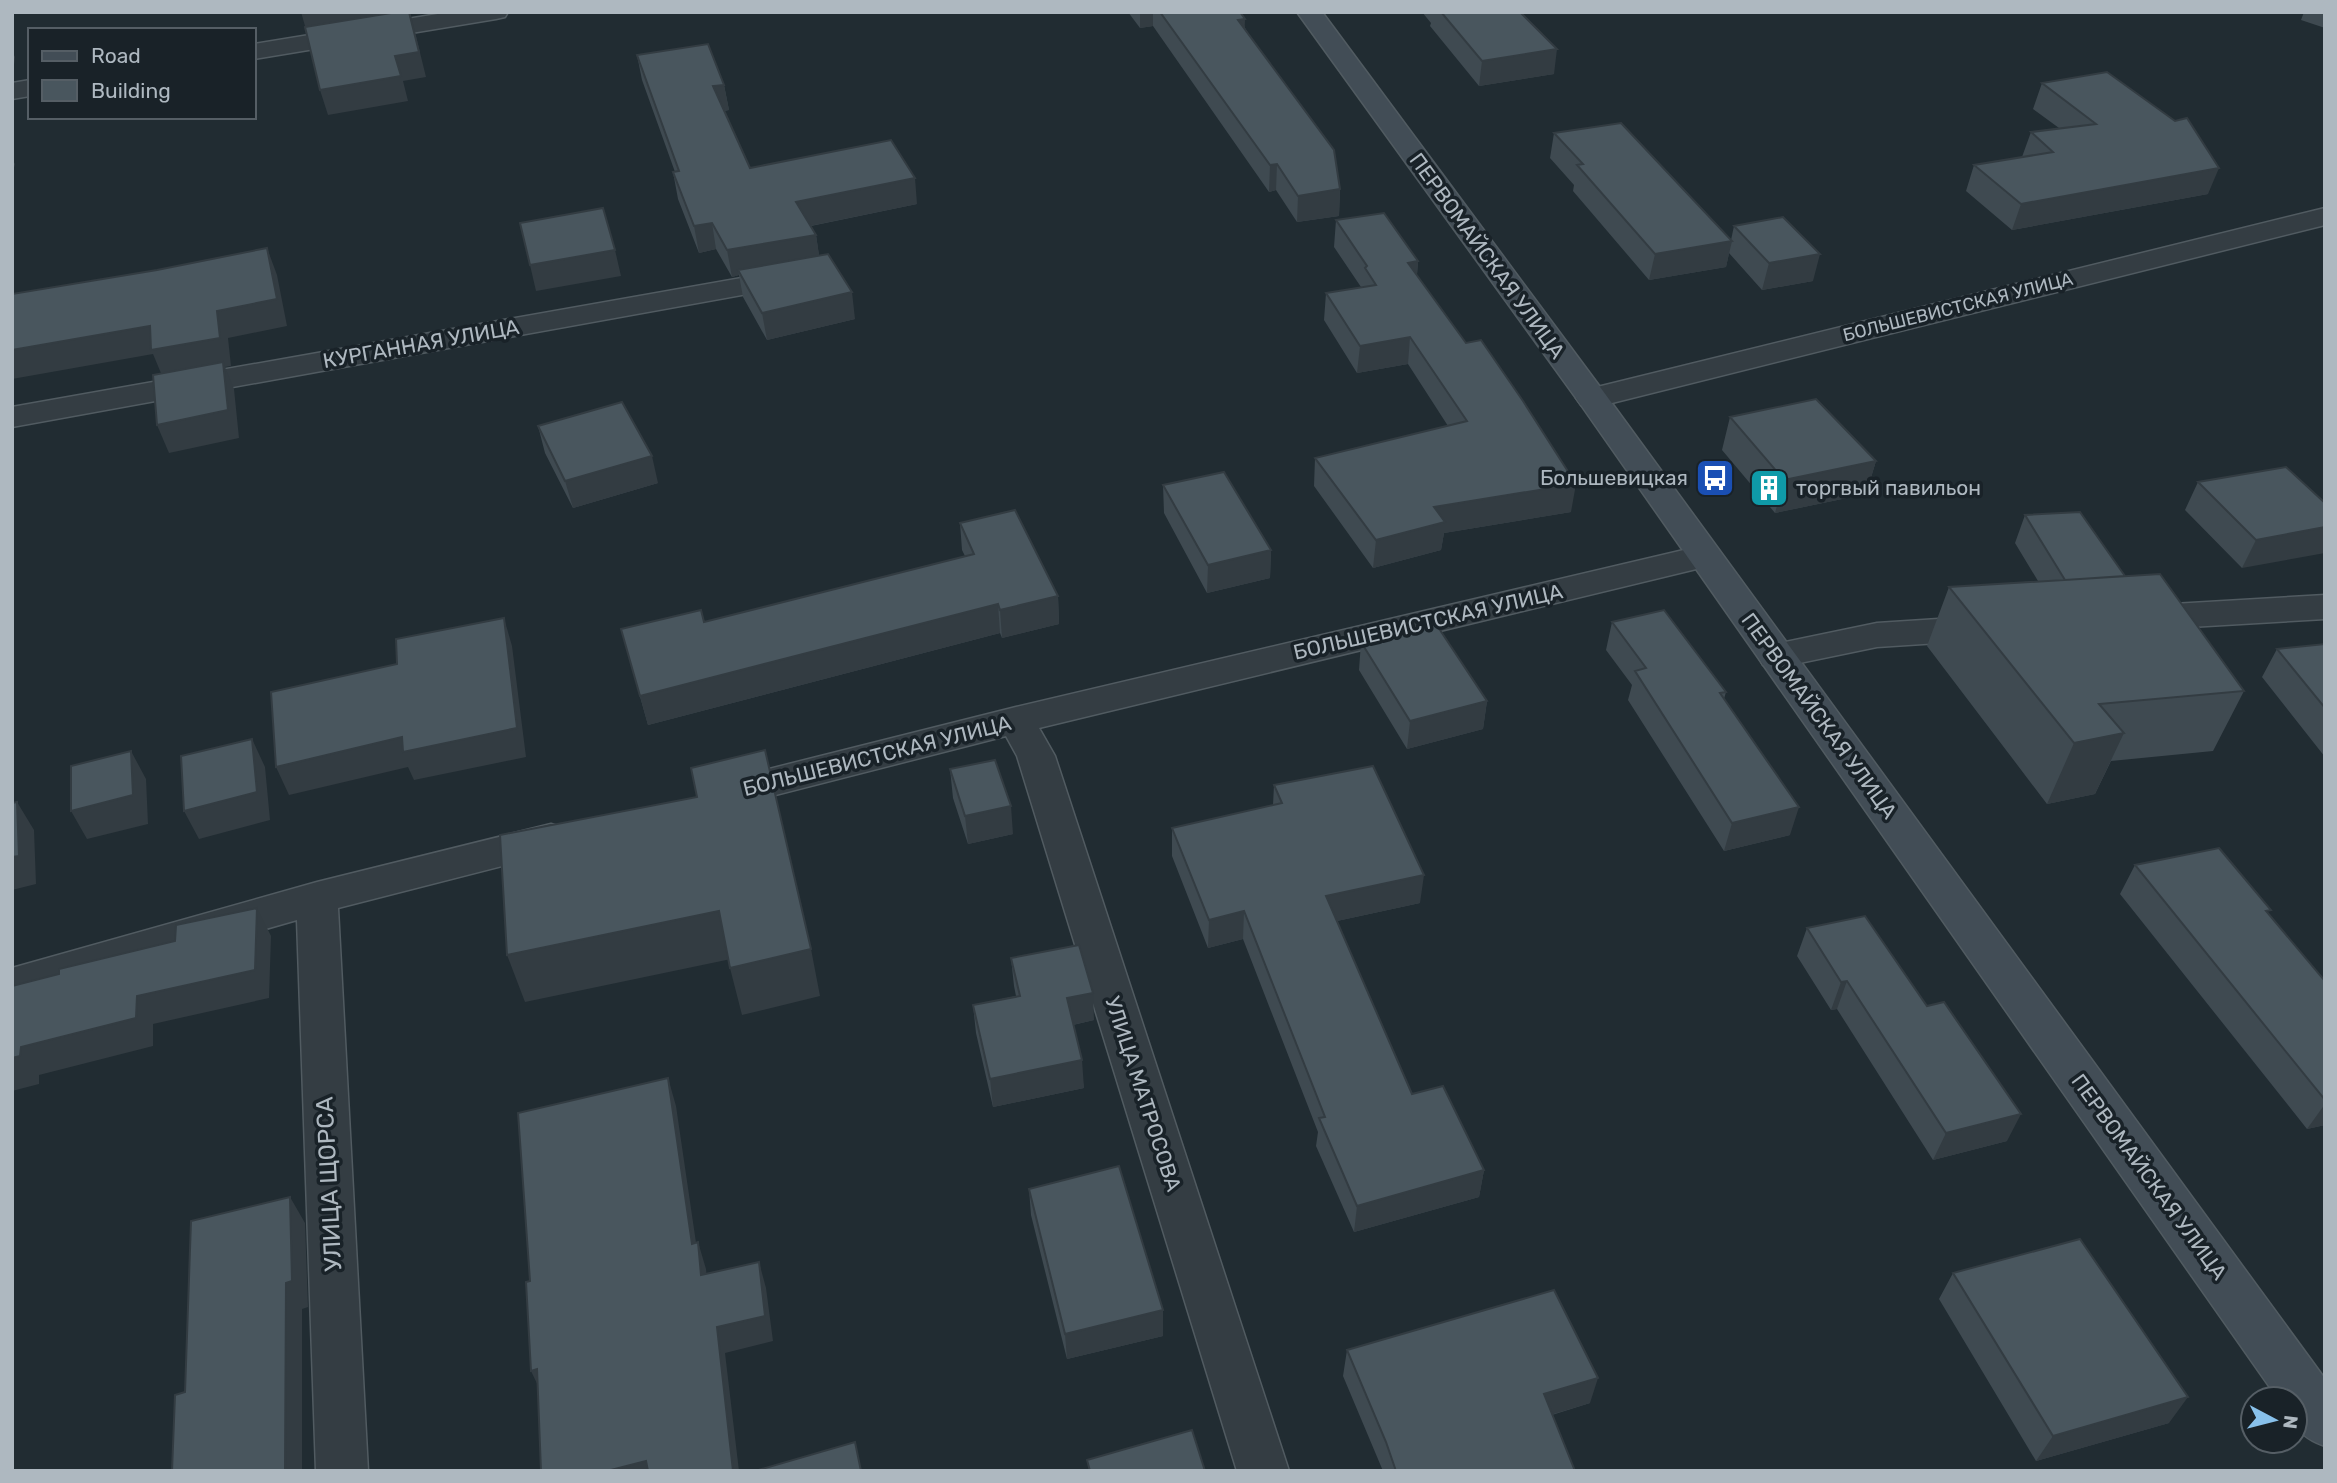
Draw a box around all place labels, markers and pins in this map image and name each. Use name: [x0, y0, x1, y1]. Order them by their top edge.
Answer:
bus stop icon: Большевицкая: [1694, 457, 1736, 499]
place label: Большевицкая: [1540, 465, 1688, 490]
building icon: торгвый павильон: [1748, 467, 1790, 509]
place label: торгвый павильон: [1796, 475, 1981, 500]

